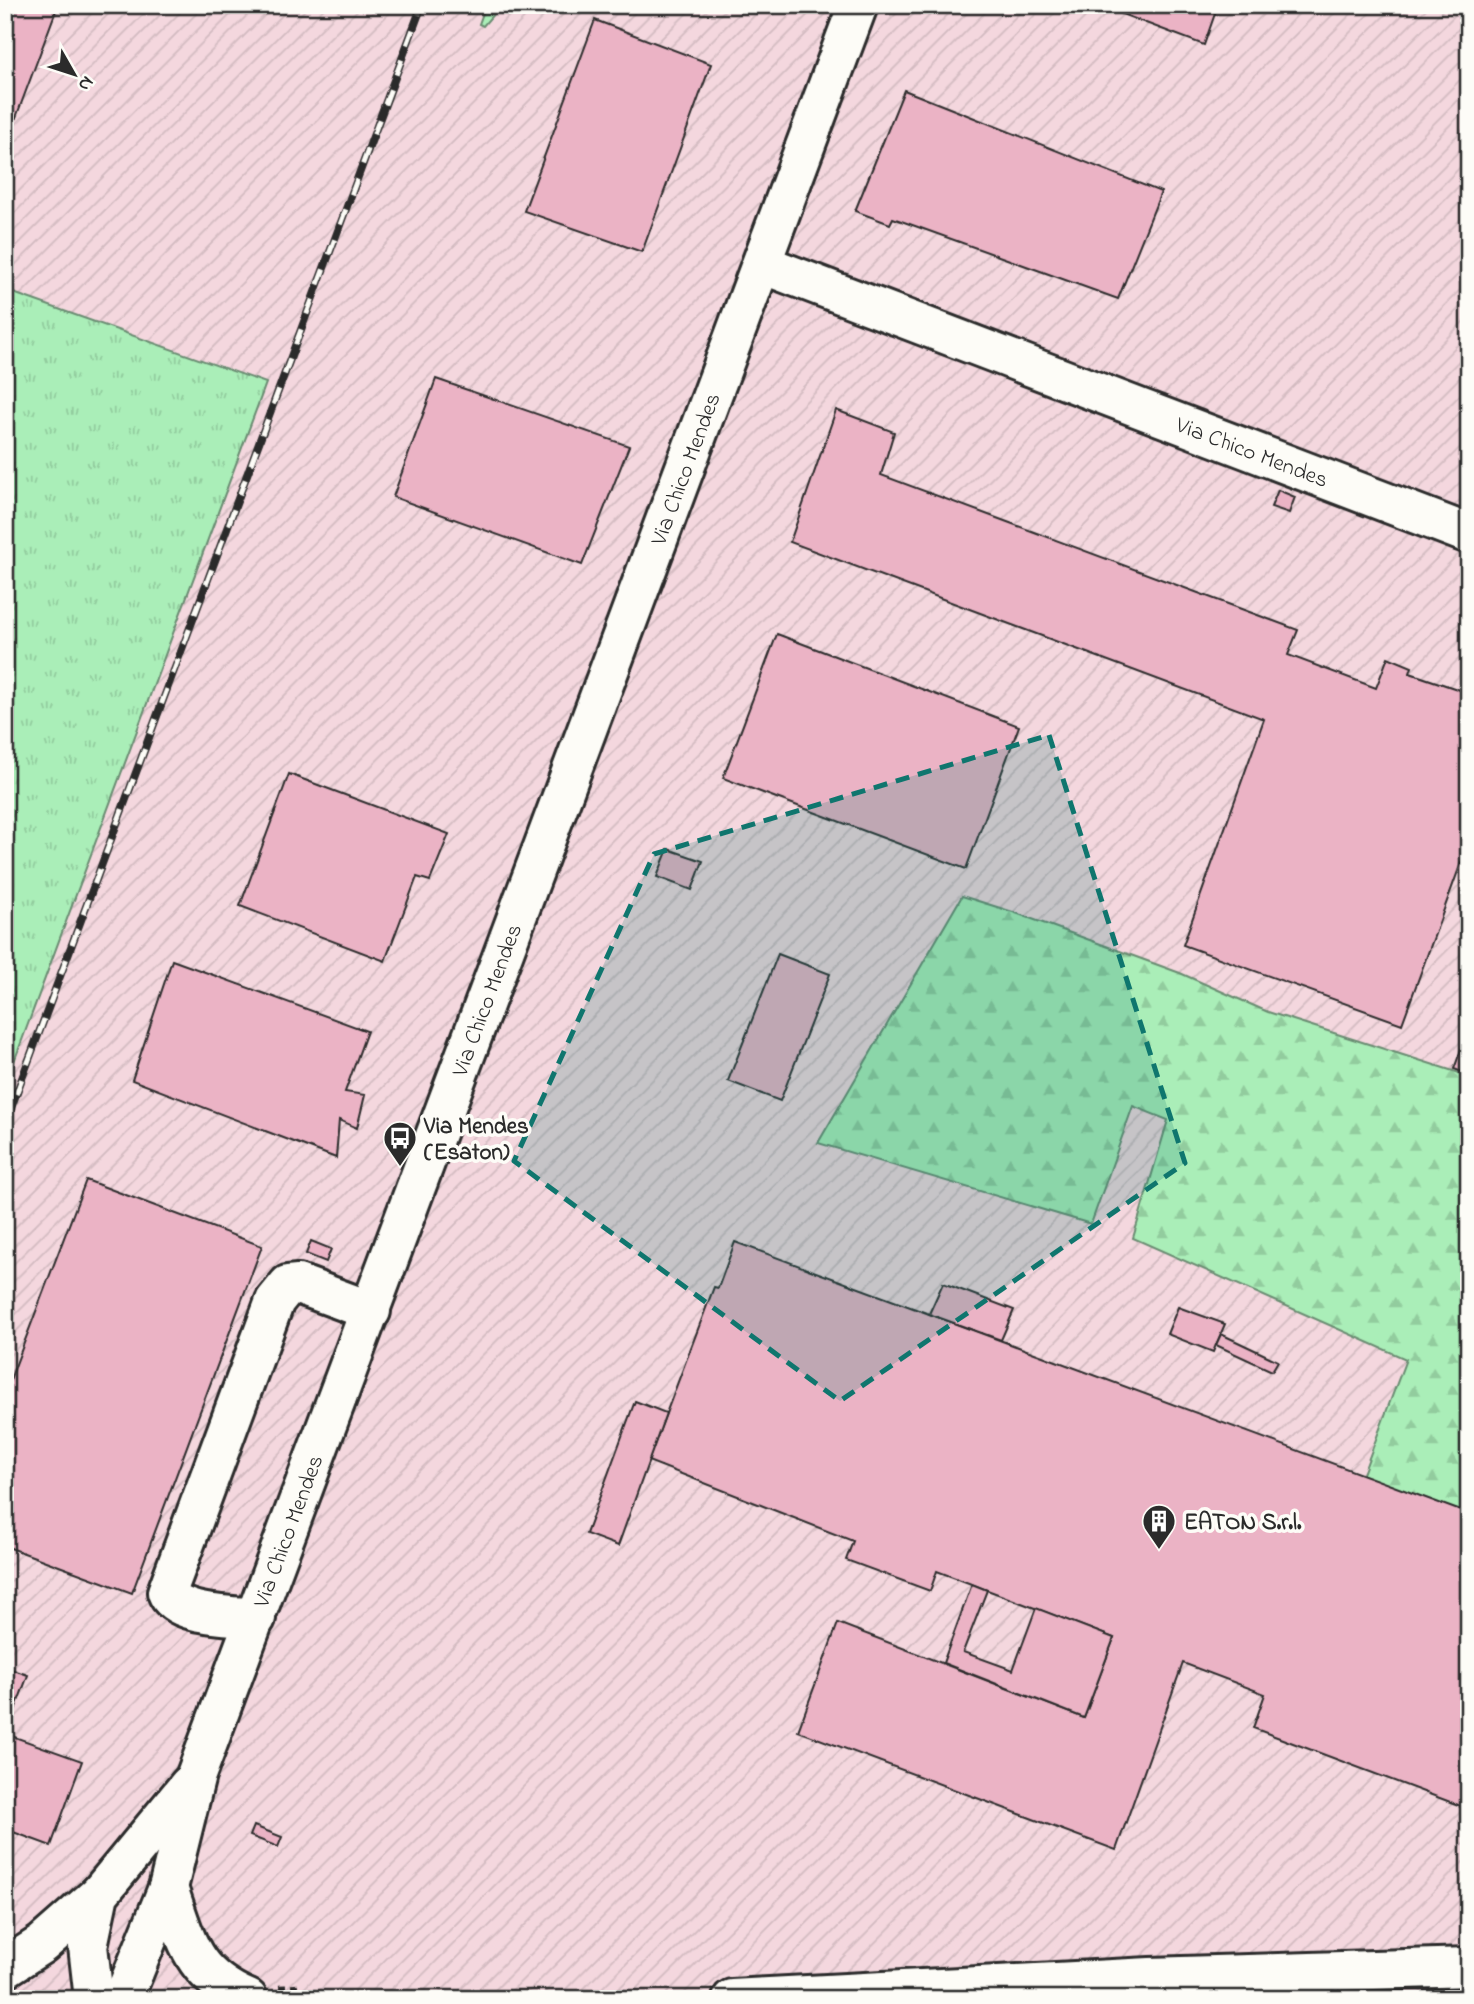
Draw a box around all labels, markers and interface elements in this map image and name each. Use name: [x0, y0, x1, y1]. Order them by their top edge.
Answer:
north arrow: [38, 38, 108, 108]
text: N: [71, 70, 100, 97]
street label: Via Chico Mendes: [643, 388, 731, 551]
street label: Via Chico Mendes: [1170, 409, 1332, 498]
street label: Via Chico Mendes: [444, 920, 532, 1082]
place label: Via Mendes (Esaton): [423, 1111, 529, 1170]
bus stop icon: Via Mendes (Esaton): [381, 1119, 419, 1168]
street label: Via Chico Mendes: [246, 1451, 333, 1613]
building icon: EATON S.r.l.: [1140, 1502, 1178, 1551]
place label: EATON S.r.l.: [1184, 1507, 1302, 1540]

